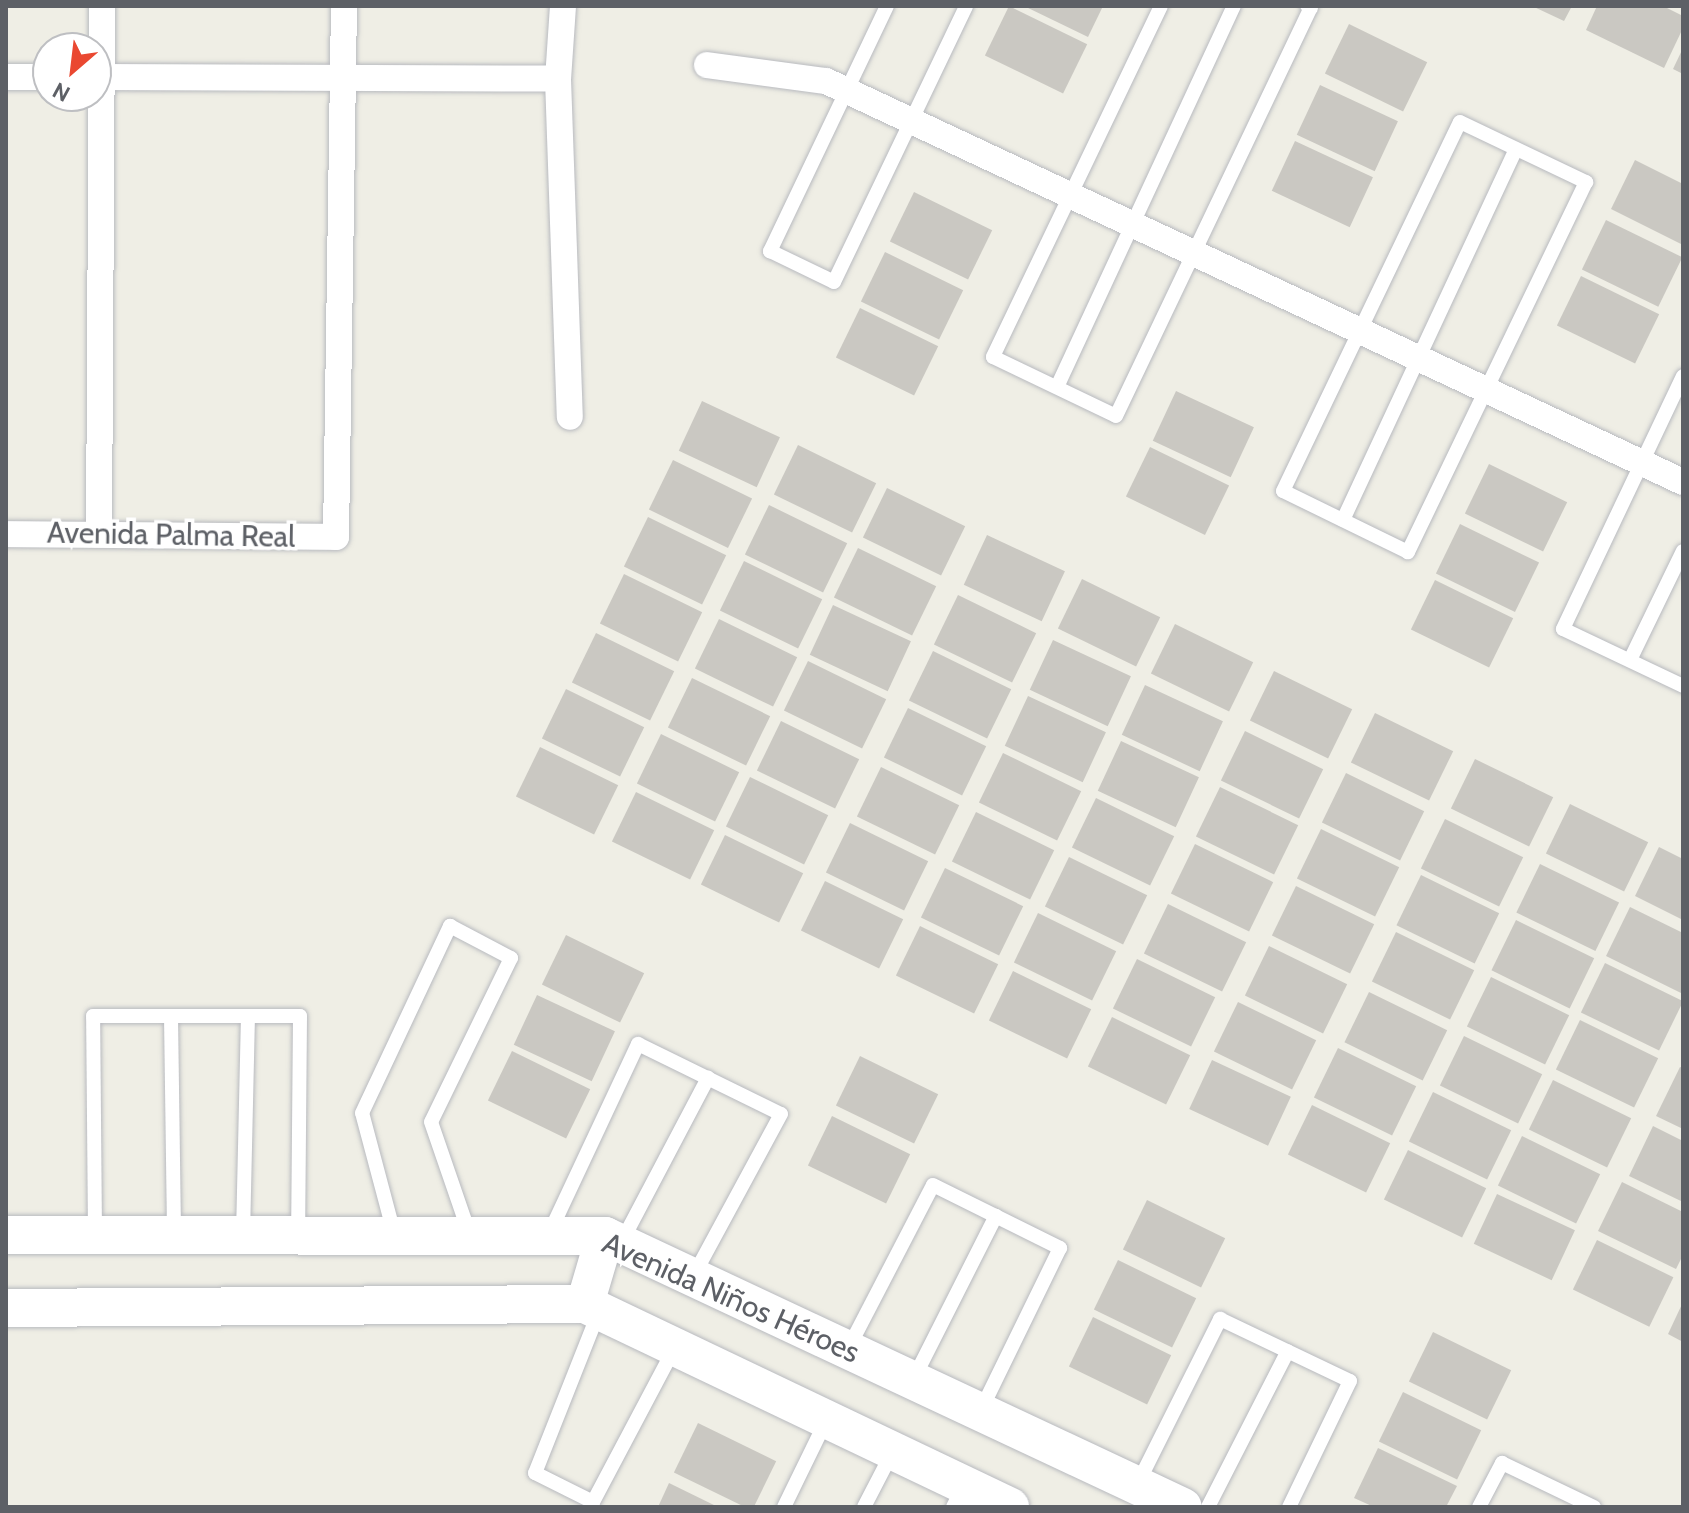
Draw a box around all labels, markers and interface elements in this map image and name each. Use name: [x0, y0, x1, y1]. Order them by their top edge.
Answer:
north arrow: [32, 32, 112, 112]
text: N: [48, 76, 75, 107]
street label: Avenida Palma Real: [47, 515, 295, 555]
street label: Avenida Niños Héroes: [597, 1225, 865, 1371]

